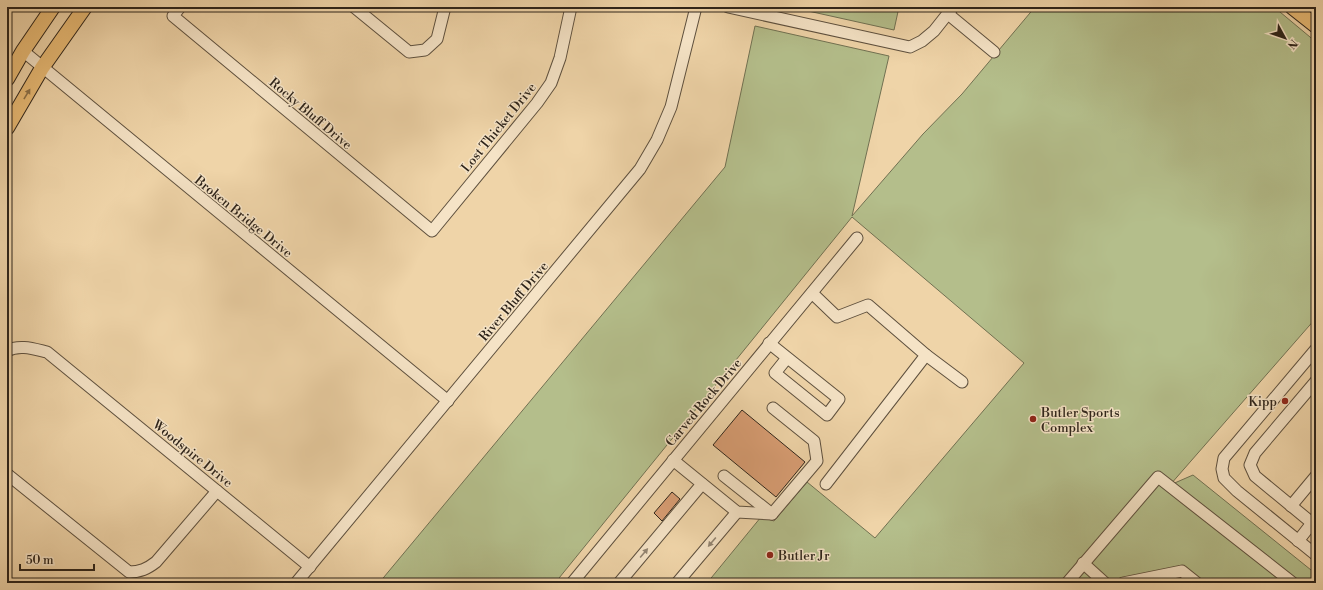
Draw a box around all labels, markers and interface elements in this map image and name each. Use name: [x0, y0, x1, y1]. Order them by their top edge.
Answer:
north arrow: [1265, 18, 1305, 58]
text: N: [1284, 36, 1300, 52]
street label: Rocky Bluff Drive: [266, 75, 355, 153]
street label: Lost Thicket Drive: [458, 79, 540, 175]
one-way arrow: [23, 88, 30, 100]
street label: Broken Bridge Drive: [190, 172, 296, 261]
street label: River Bluff Drive: [476, 258, 552, 345]
street label: Carved Rock Drive: [662, 355, 745, 450]
place label: Kipp: [1248, 394, 1277, 410]
marker: Kipp: [1280, 396, 1290, 406]
place label: Butler Sports Complex: [1040, 405, 1120, 436]
marker: Butler Sports Complex: [1028, 414, 1038, 424]
street label: Woodspire Drive: [148, 416, 236, 491]
one-way arrow: [707, 536, 716, 547]
scale bar: [20, 546, 94, 572]
one-way arrow: [639, 548, 648, 559]
place label: Butler Jr: [777, 548, 830, 564]
marker: Butler Jr: [765, 550, 775, 560]
text: 50 m: [26, 553, 54, 568]

